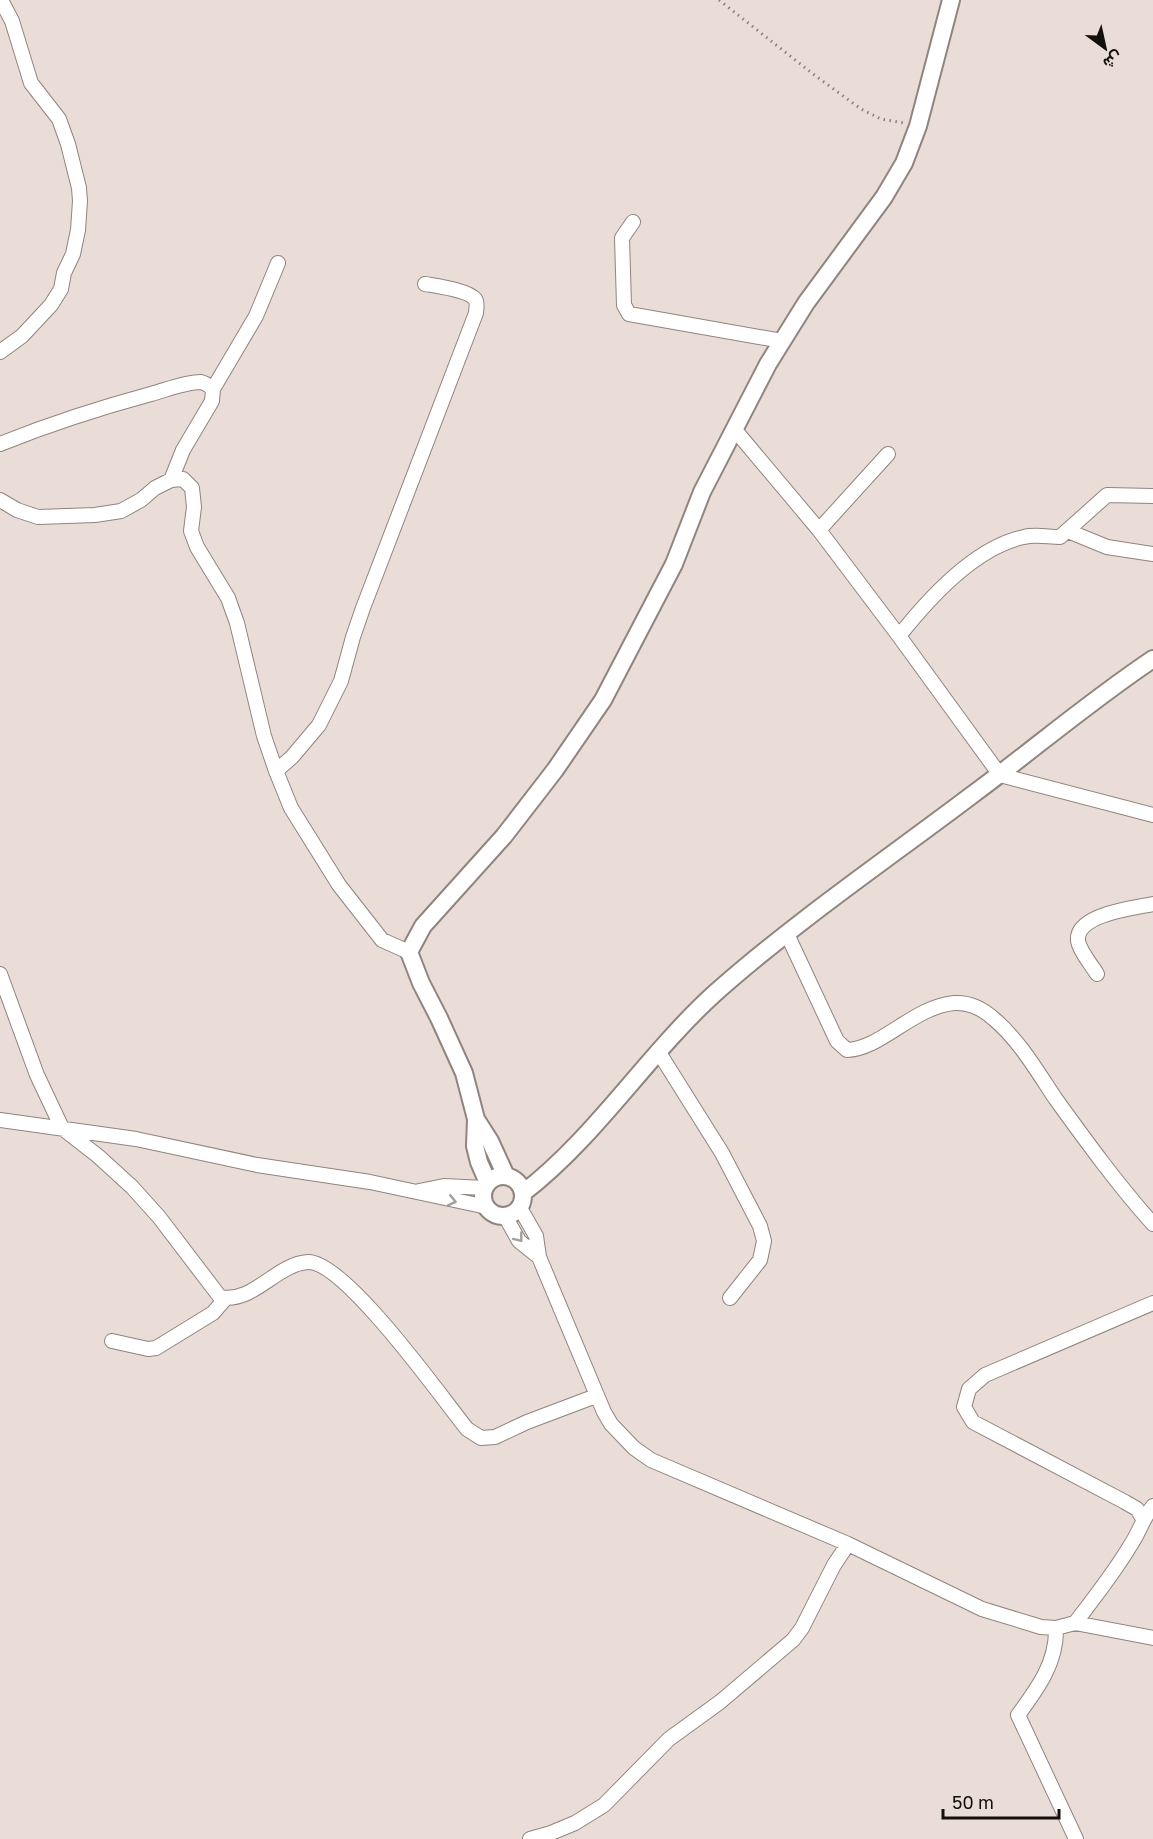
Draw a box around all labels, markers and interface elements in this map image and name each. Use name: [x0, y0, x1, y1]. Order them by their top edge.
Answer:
north arrow: [1075, 18, 1135, 78]
text: ش: [1100, 47, 1127, 74]
one-way arrow: [446, 1193, 456, 1206]
one-way arrow: [512, 1232, 523, 1243]
scale bar: [943, 1782, 1058, 1820]
text: 50 m: [952, 1791, 994, 1813]

